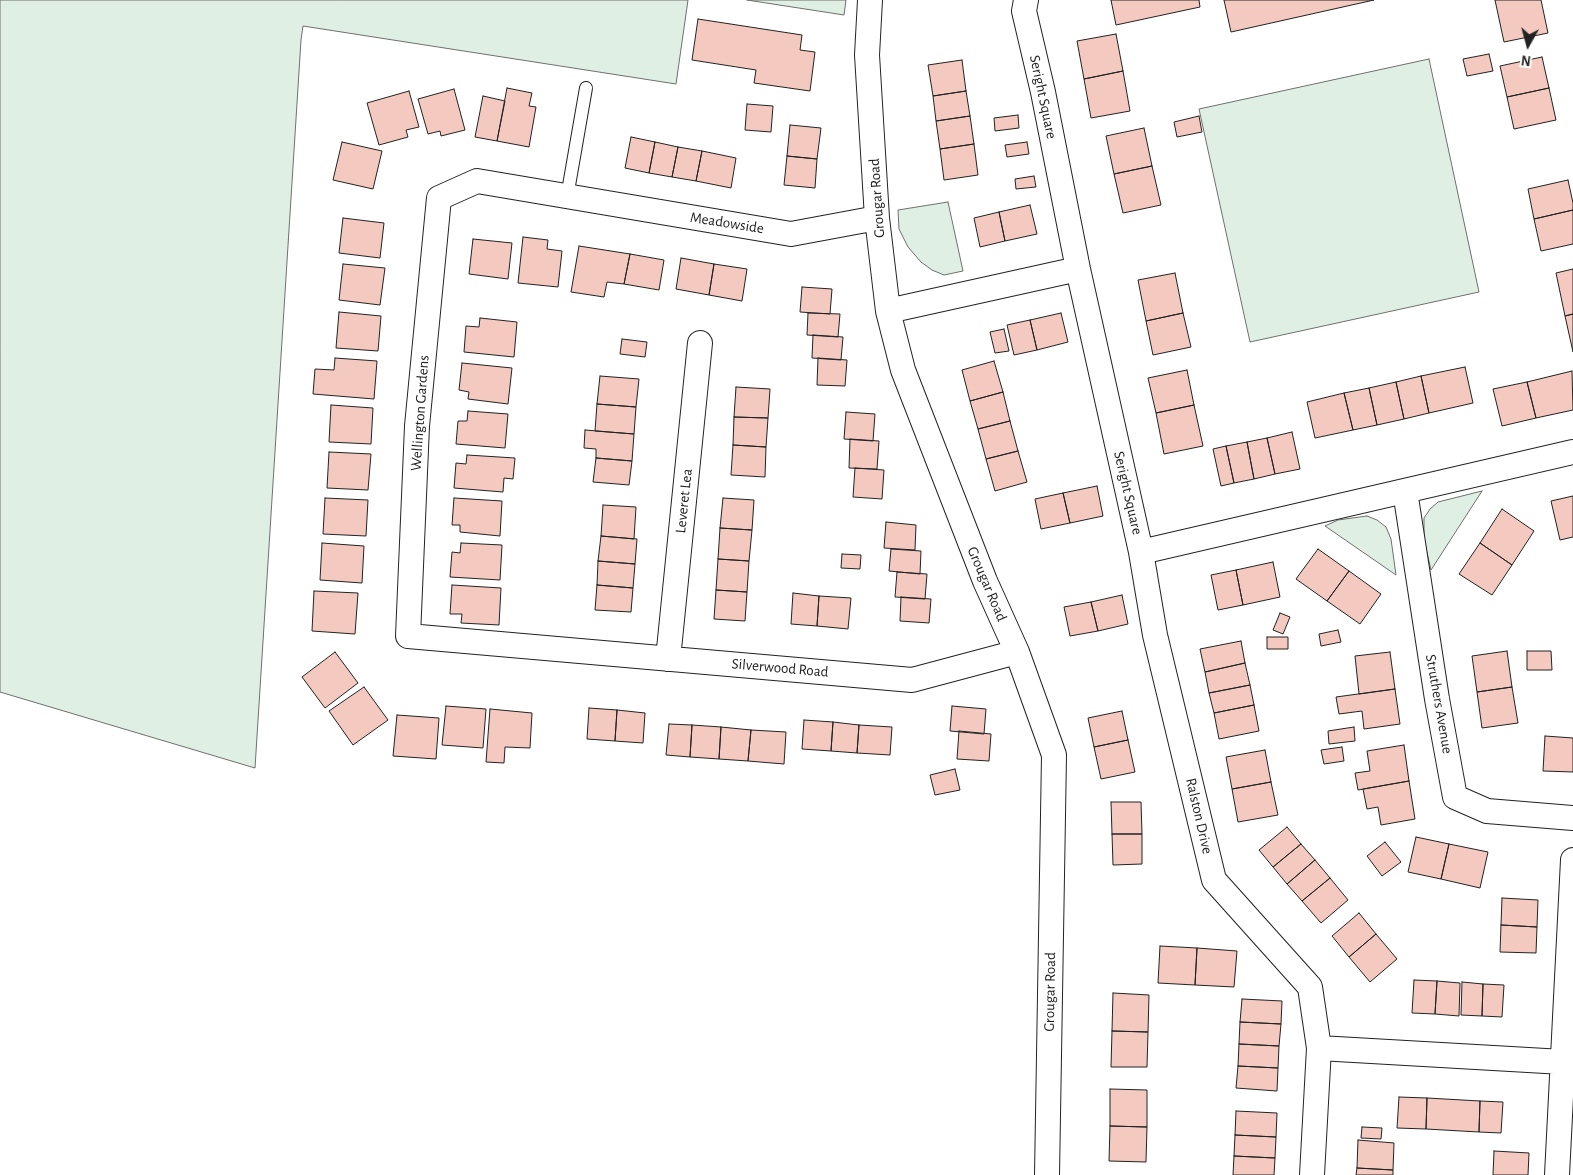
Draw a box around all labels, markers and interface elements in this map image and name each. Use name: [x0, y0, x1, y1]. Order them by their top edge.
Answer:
north arrow: [1503, 20, 1553, 70]
text: N: [1520, 52, 1532, 67]
street label: Seright Square: [1025, 53, 1061, 141]
street label: Grougar Road: [865, 158, 889, 238]
street label: Meadowside: [689, 208, 765, 238]
street label: Wellington Gardens: [407, 354, 433, 472]
street label: Seright Square: [1110, 449, 1146, 537]
street label: Leveret Lea: [672, 468, 696, 534]
street label: Grougar Road: [963, 544, 1011, 624]
street label: Struthers Avenue: [1421, 653, 1457, 755]
street label: Silverwood Road: [731, 655, 829, 681]
street label: Ralston Drive: [1182, 776, 1216, 856]
street label: Grougar Road: [1040, 952, 1060, 1032]

